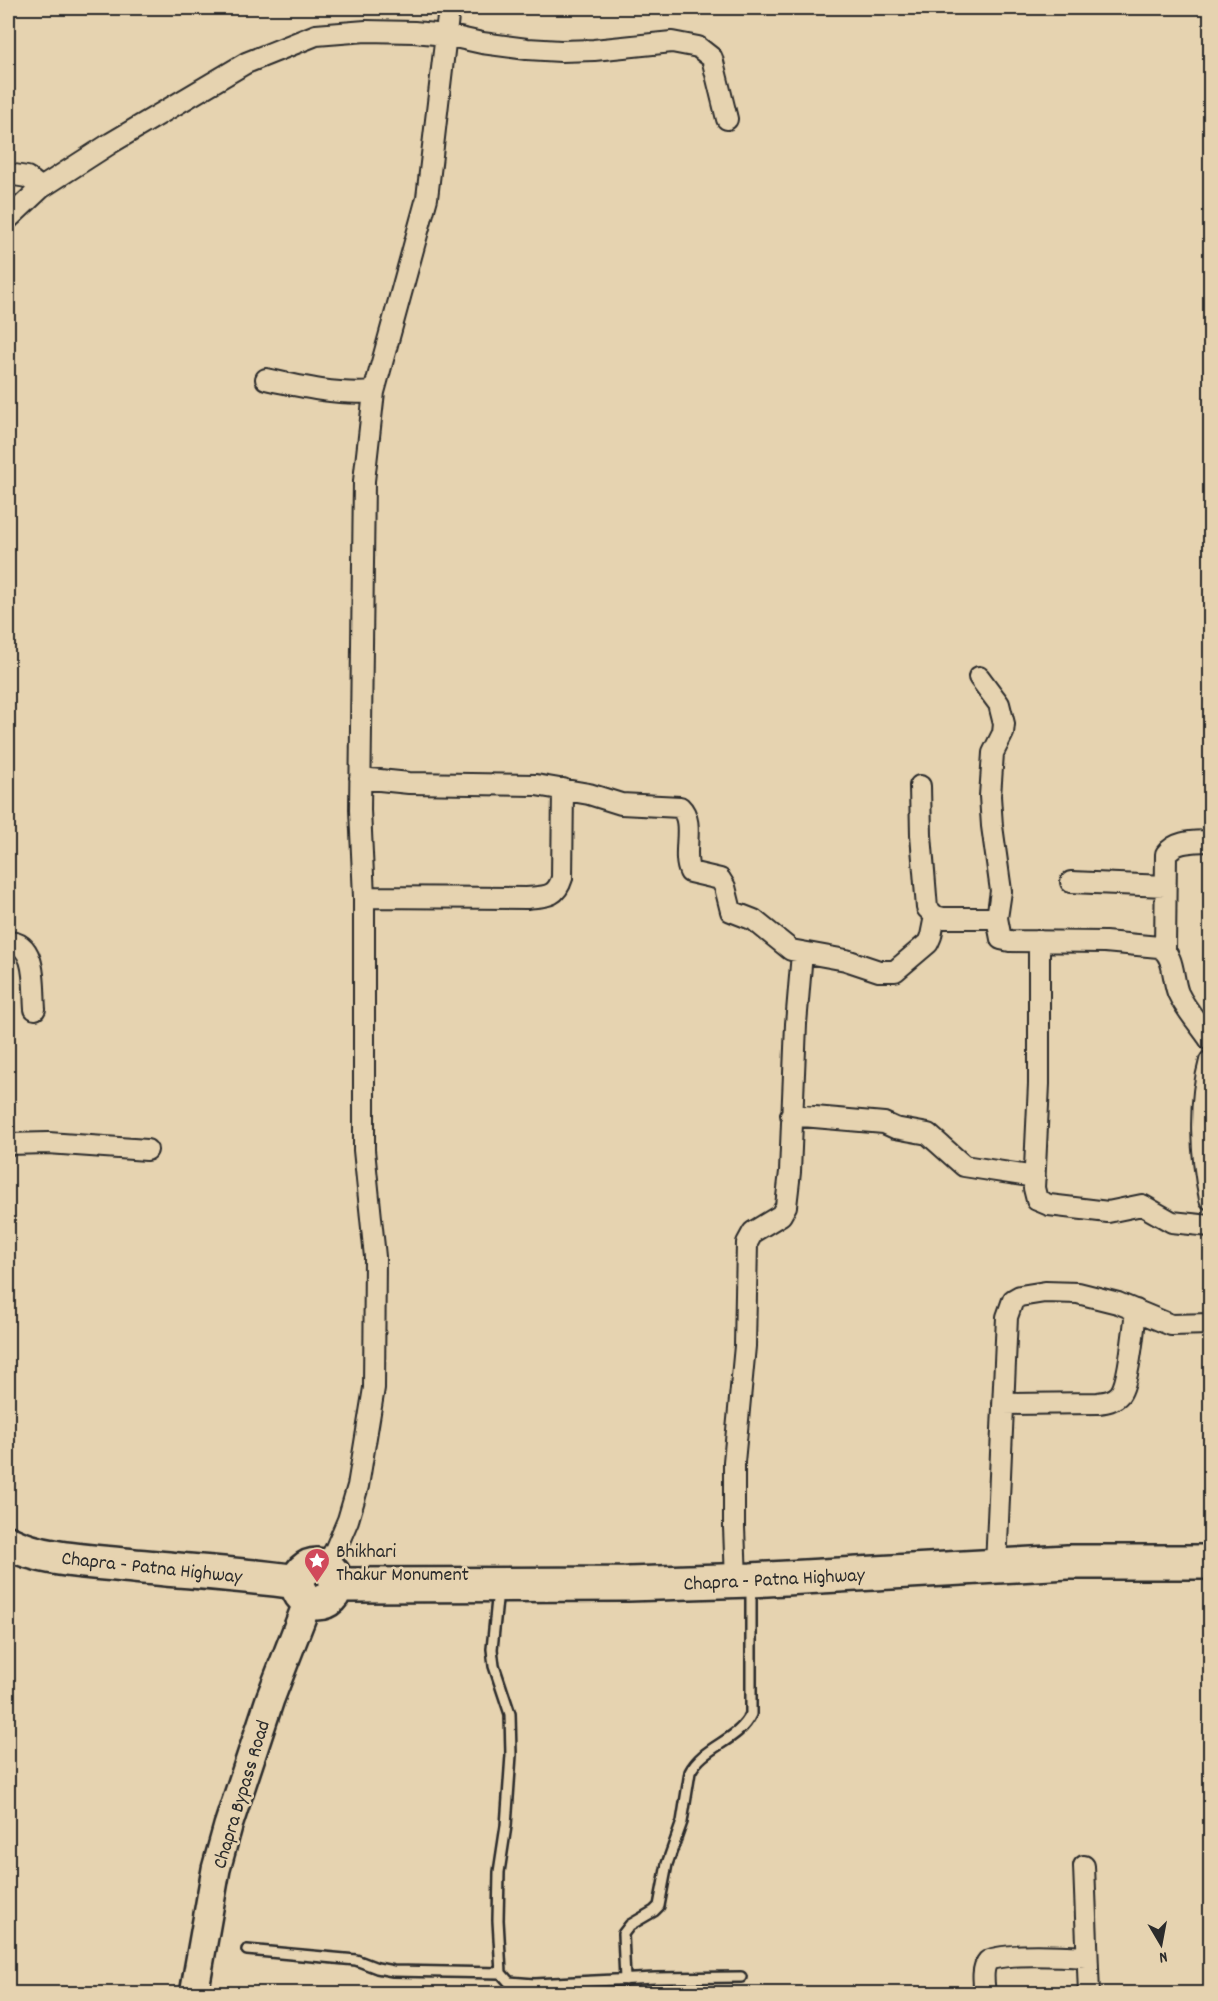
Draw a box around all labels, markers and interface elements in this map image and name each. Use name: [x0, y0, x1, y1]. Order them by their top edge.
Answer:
place label: Bhikhari Thakur Monument: [336, 1539, 469, 1590]
street label: Chapra - Patna Highway: [60, 1546, 244, 1592]
place icon: Bhikhari Thakur Monument: [302, 1546, 332, 1584]
street label: Chapra - Patna Highway: [683, 1562, 866, 1600]
street label: Chapra Bypass Road: [207, 1717, 279, 1873]
north arrow: [1131, 1914, 1191, 1974]
text: N: [1157, 1944, 1169, 1968]

